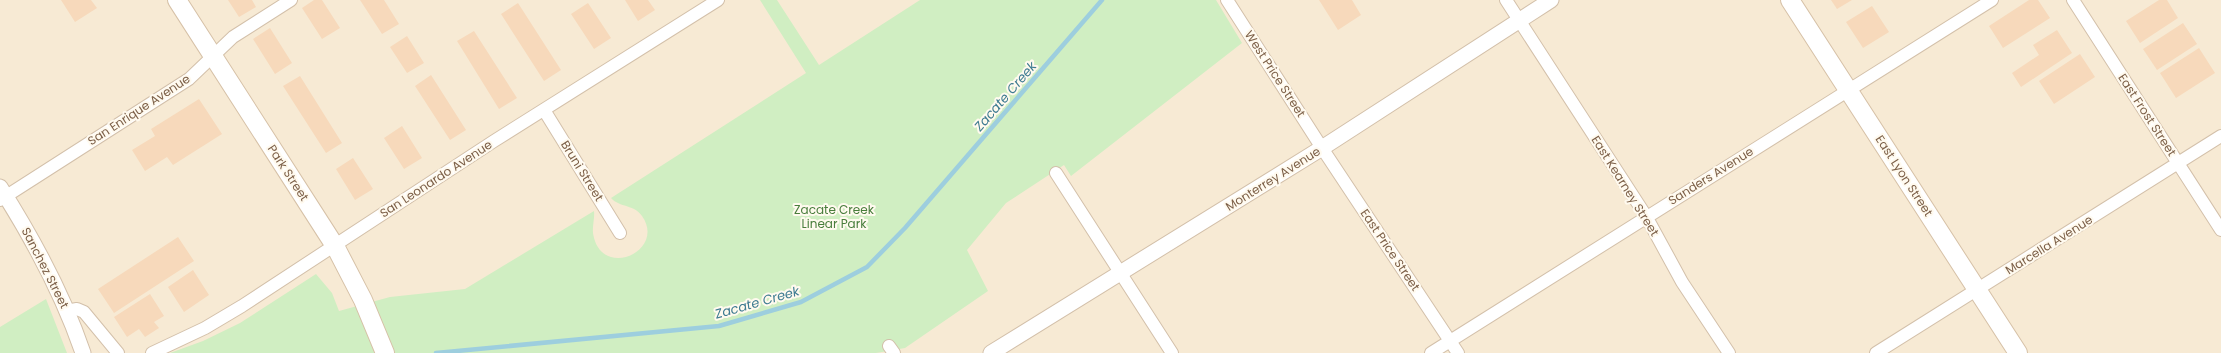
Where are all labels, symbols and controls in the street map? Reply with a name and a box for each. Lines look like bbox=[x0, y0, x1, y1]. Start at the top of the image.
street label: West Price Street bbox=[1241, 27, 1310, 120]
water label: Zacate Creek bbox=[969, 56, 1042, 136]
street label: San Enrique Avenue bbox=[84, 70, 193, 149]
street label: East Frost Street bbox=[2114, 70, 2180, 159]
street label: East Kearney Street bbox=[1588, 132, 1663, 239]
street label: East Lyon Street bbox=[1872, 132, 1937, 220]
street label: San Leonardo Avenue bbox=[376, 136, 495, 221]
street label: Bruni Street bbox=[557, 137, 608, 204]
street label: Park Street bbox=[264, 141, 313, 204]
street label: Monterrey Avenue bbox=[1222, 143, 1323, 215]
street label: Sanders Avenue bbox=[1665, 143, 1757, 209]
park label: Zacate Creek Linear Park bbox=[794, 201, 875, 232]
street label: East Price Street bbox=[1357, 205, 1424, 294]
street label: Marcella Avenue bbox=[2002, 211, 2096, 278]
street label: Sanchez Street bbox=[18, 224, 73, 311]
water label: Zacate Creek bbox=[712, 281, 803, 324]

